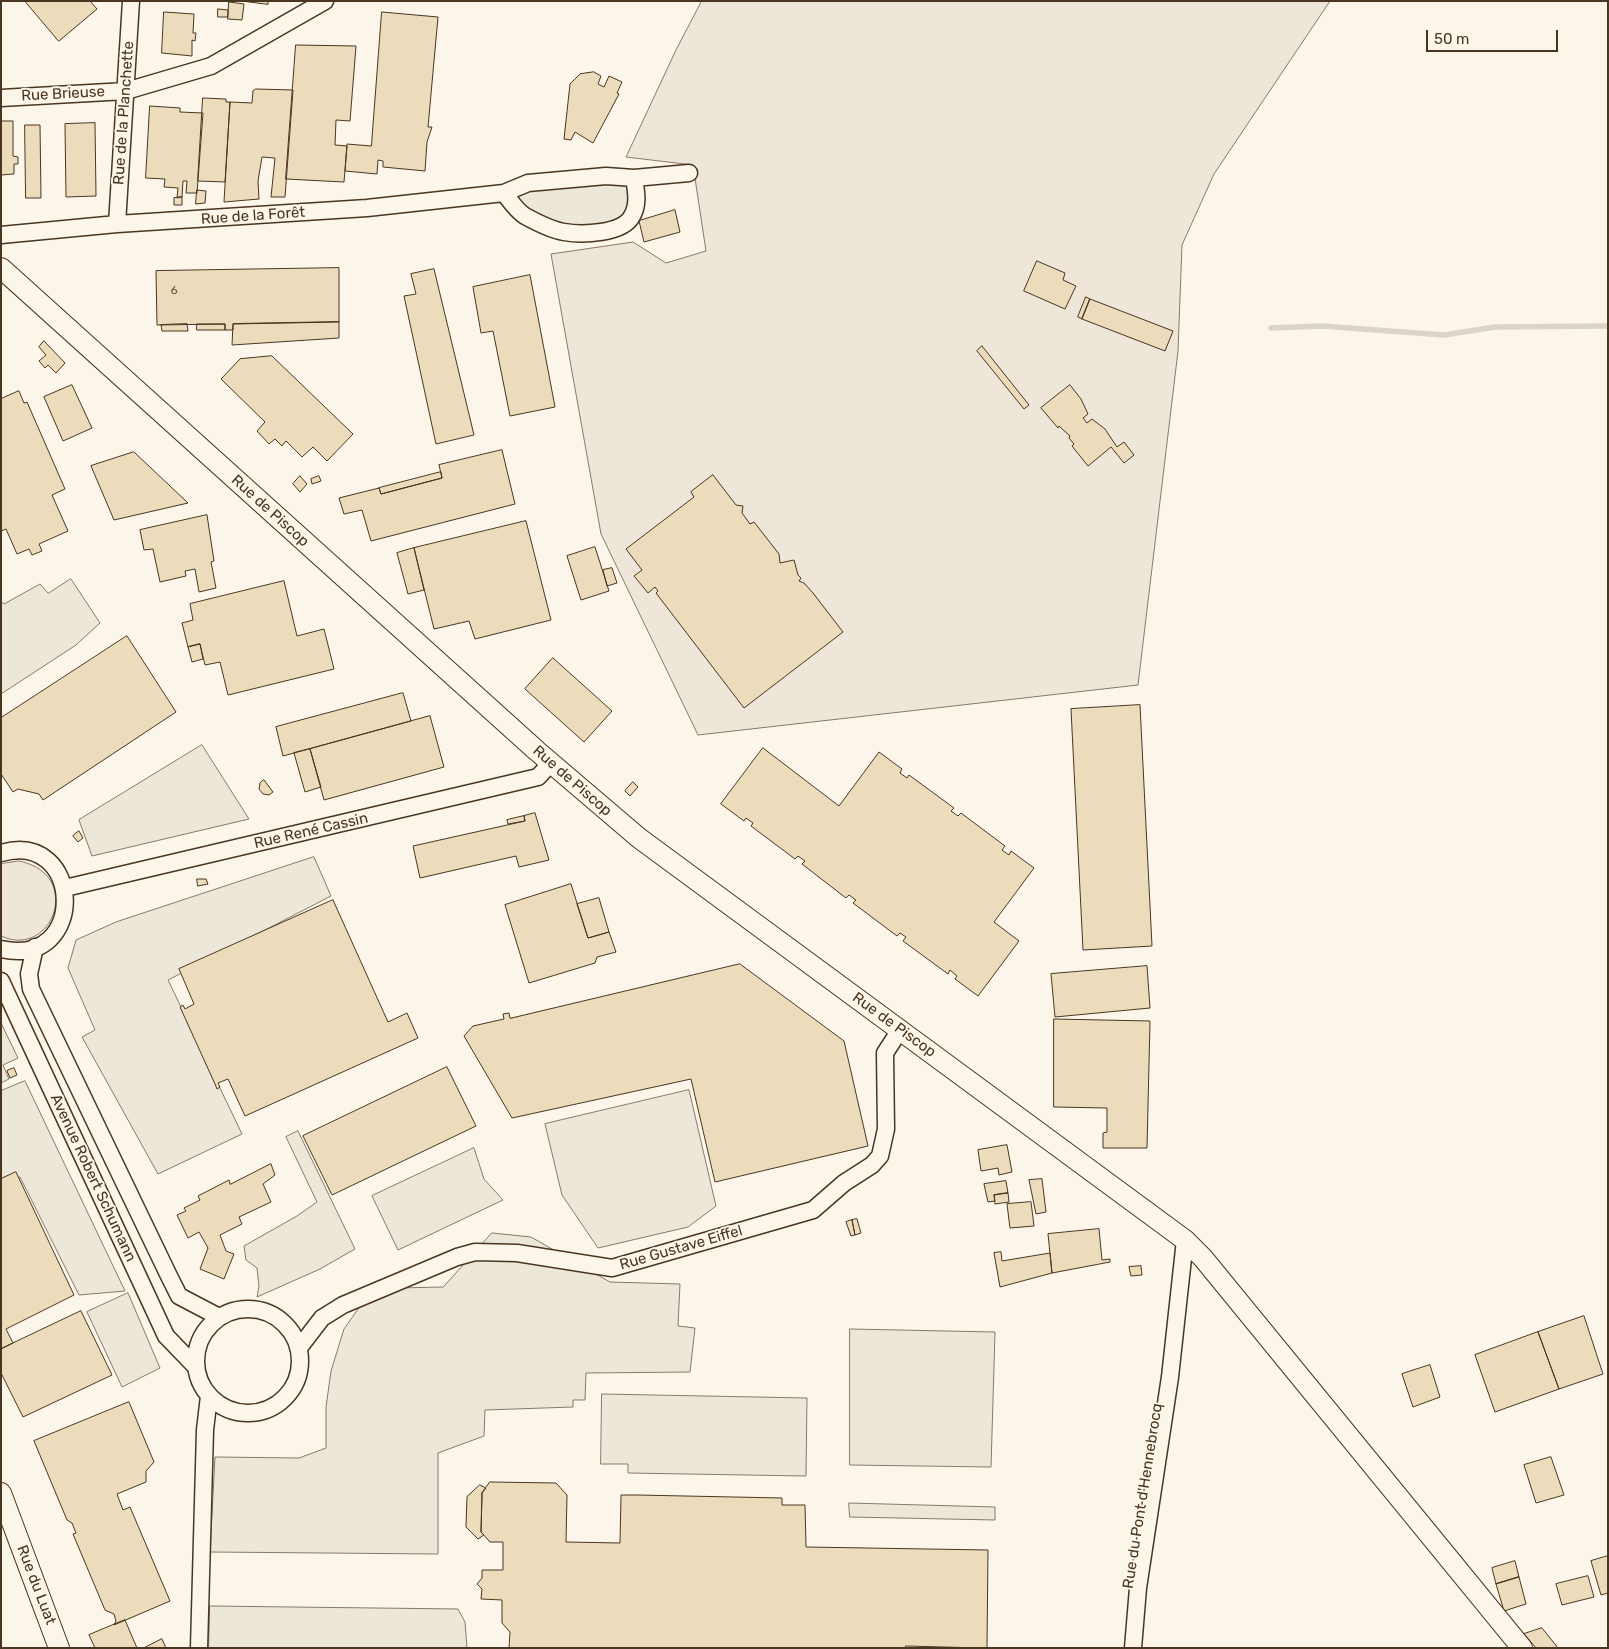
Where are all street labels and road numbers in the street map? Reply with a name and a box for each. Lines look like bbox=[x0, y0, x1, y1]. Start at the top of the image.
street label: Rue de la Planchette bbox=[110, 41, 138, 185]
street label: Rue Brieuse bbox=[21, 83, 105, 105]
street label: Rue de la Forêt bbox=[200, 203, 306, 229]
street label: Rue de Piscop bbox=[227, 471, 313, 551]
street label: Rue de Piscop bbox=[529, 742, 615, 820]
street label: Rue René Cassin bbox=[252, 809, 370, 853]
street label: Rue de Piscop bbox=[849, 989, 939, 1061]
street label: Avenue Robert Schumann bbox=[46, 1091, 140, 1265]
street label: Rue Gustave Eiffel bbox=[618, 1222, 744, 1274]
street label: Rue du Pont d'Hennebrocq bbox=[1119, 1402, 1167, 1590]
street label: Rue du Luat bbox=[13, 1543, 59, 1627]

